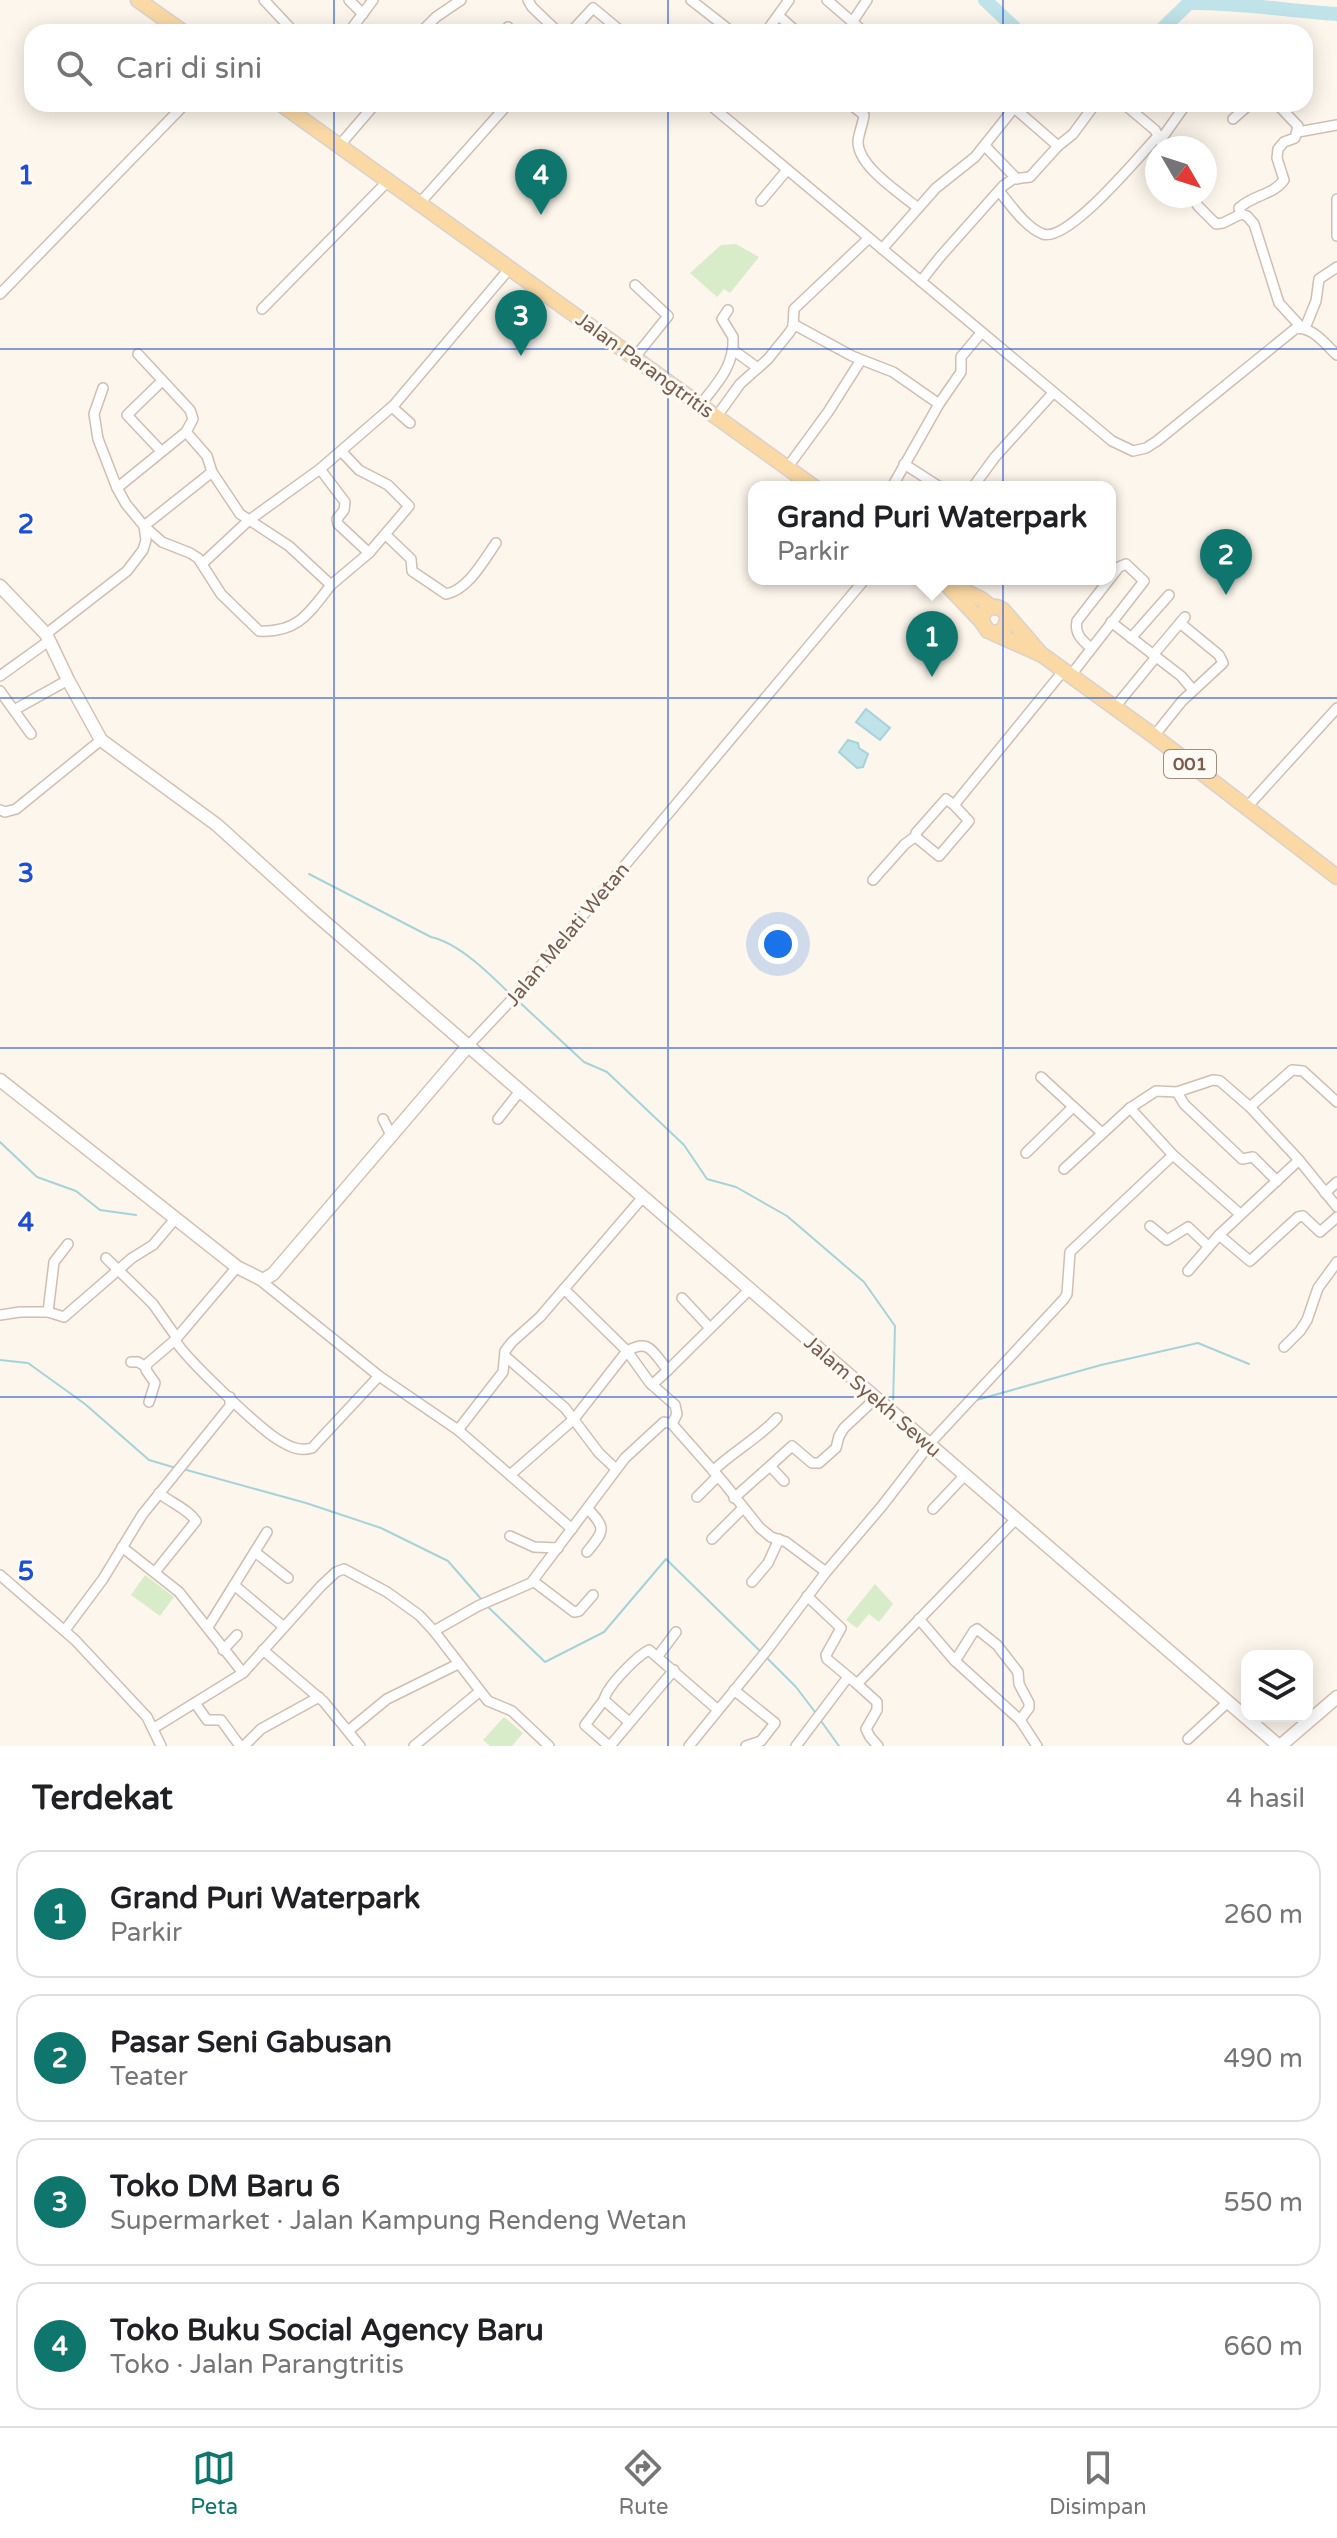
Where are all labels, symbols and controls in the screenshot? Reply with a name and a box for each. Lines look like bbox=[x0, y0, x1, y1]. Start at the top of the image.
search box bbox=[24, 24, 1313, 112]
icon: search bbox=[52, 46, 96, 90]
text: Cari di sini bbox=[116, 50, 262, 87]
north arrow bbox=[1145, 136, 1217, 208]
pin: 4 bbox=[515, 149, 567, 215]
text: 1 bbox=[18, 160, 34, 191]
pin: 3 bbox=[495, 290, 547, 356]
street label: Jalan Parangtritis bbox=[571, 308, 718, 424]
popup bbox=[748, 481, 1116, 585]
text: Grand Puri Waterpark bbox=[777, 499, 1087, 536]
text: 2 bbox=[18, 509, 34, 540]
pin: 2 bbox=[1200, 529, 1252, 595]
text: Parkir bbox=[777, 536, 849, 567]
pin: 1 bbox=[906, 611, 958, 677]
road number: 001 bbox=[1164, 750, 1216, 778]
text: 3 bbox=[18, 858, 34, 889]
street label: Jalan Melati Wetan bbox=[501, 858, 635, 1011]
your location bbox=[758, 924, 798, 964]
text: 4 bbox=[18, 1207, 34, 1238]
street label: Jalam Syekh Sewu bbox=[799, 1331, 946, 1463]
text: 5 bbox=[18, 1556, 34, 1587]
map controls bbox=[1241, 1650, 1313, 1722]
button: layers bbox=[1241, 1650, 1313, 1722]
text: Terdekat bbox=[32, 1778, 173, 1819]
text: 4 hasil bbox=[1226, 1783, 1305, 1814]
text: Grand Puri Waterpark bbox=[110, 1880, 420, 1917]
text: 1 bbox=[52, 1899, 68, 1930]
text: 260 m bbox=[1223, 1899, 1303, 1930]
text: Parkir bbox=[110, 1917, 182, 1948]
text: Pasar Seni Gabusan bbox=[110, 2024, 392, 2061]
text: 2 bbox=[52, 2043, 68, 2074]
text: 490 m bbox=[1223, 2043, 1303, 2074]
text: Teater bbox=[110, 2061, 188, 2092]
text: Toko DM Baru 6 bbox=[110, 2168, 340, 2205]
text: 3 bbox=[52, 2187, 68, 2218]
text: 550 m bbox=[1223, 2187, 1303, 2218]
text: Supermarket · Jalan Kampung Rendeng Wetan bbox=[110, 2205, 687, 2236]
text: Toko Buku Social Agency Baru bbox=[110, 2312, 544, 2349]
text: 4 bbox=[52, 2331, 68, 2362]
text: 660 m bbox=[1223, 2331, 1303, 2362]
text: Toko · Jalan Parangtritis bbox=[110, 2349, 404, 2380]
tab: Peta bbox=[190, 2446, 238, 2520]
tab: Rute bbox=[619, 2446, 668, 2520]
tab: Disimpan bbox=[1049, 2446, 1147, 2520]

